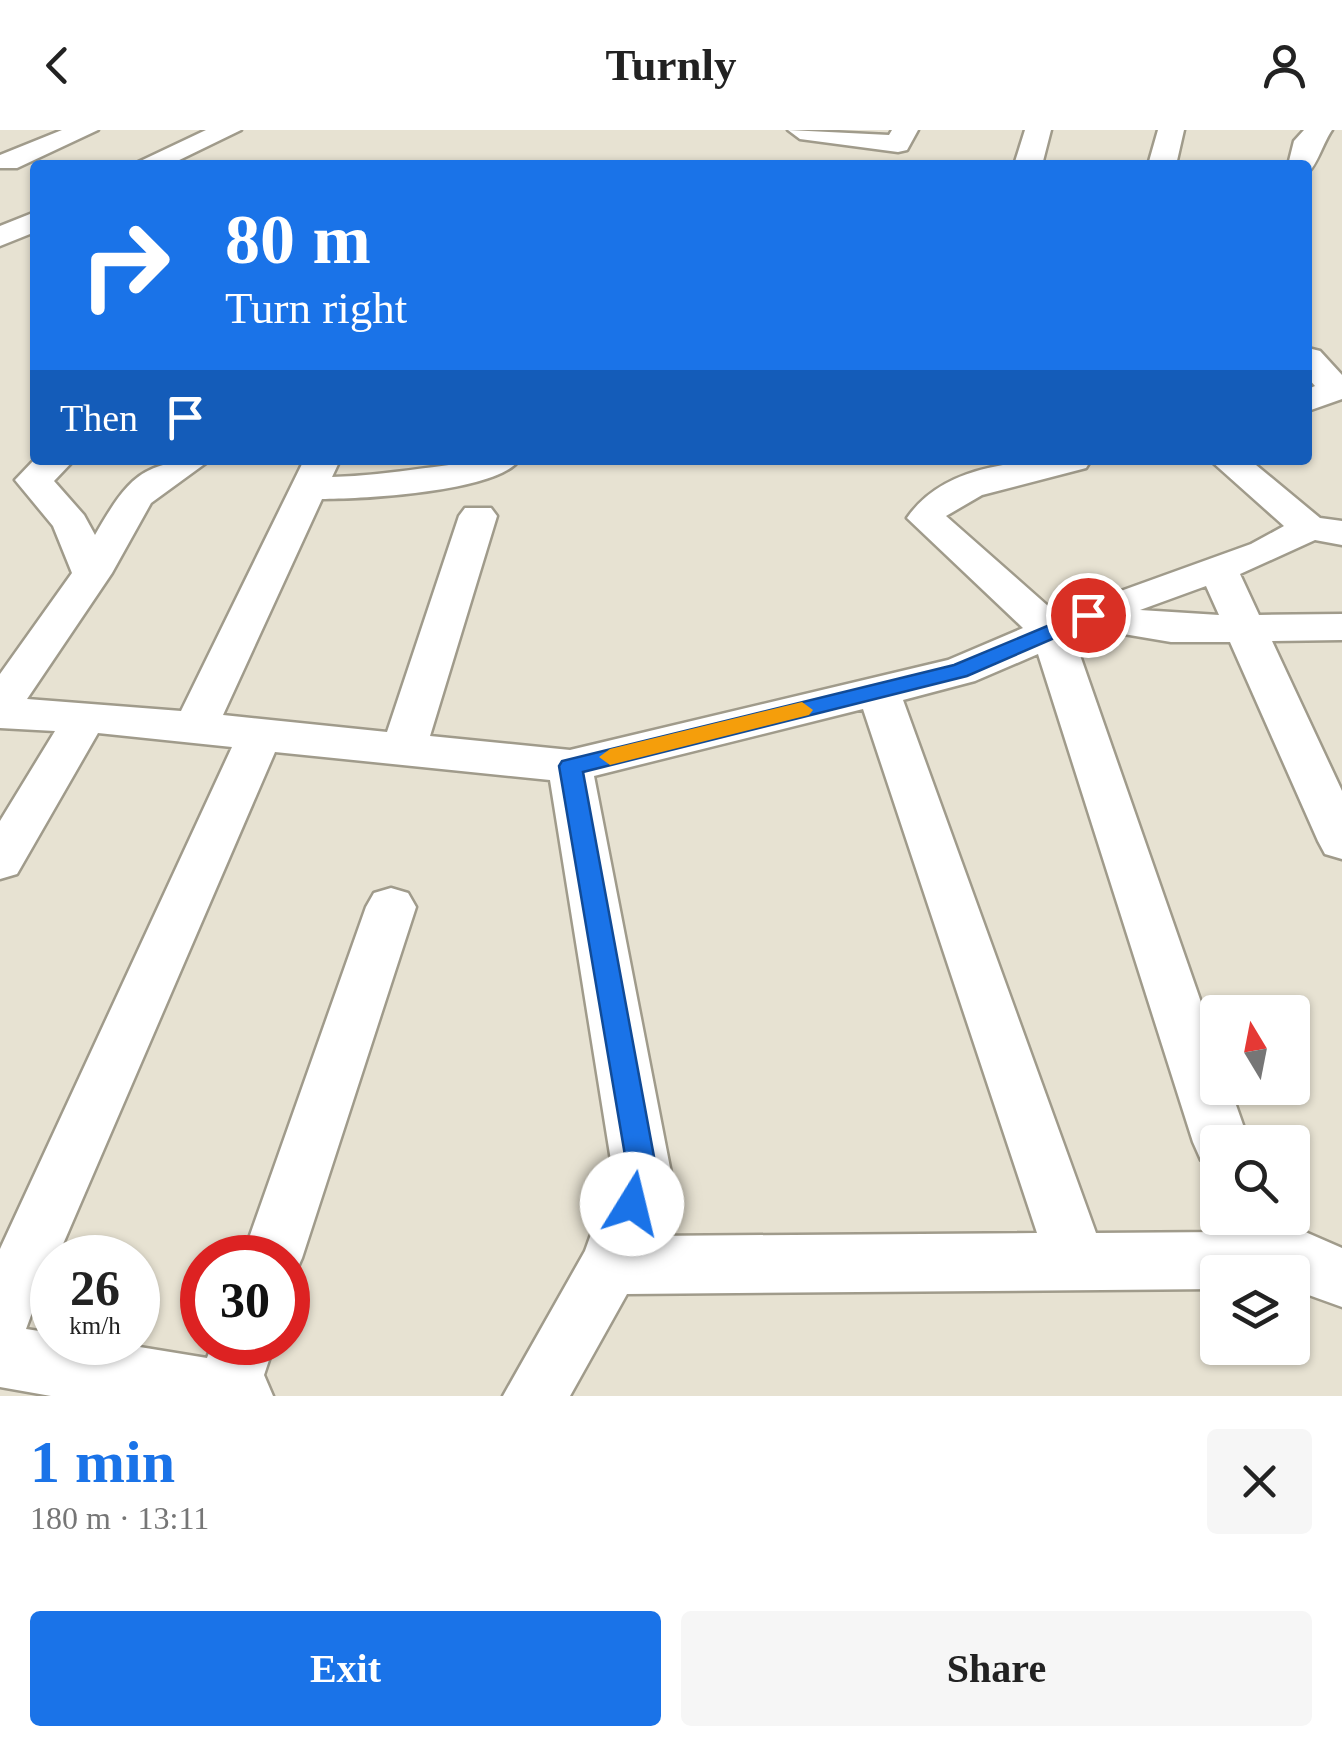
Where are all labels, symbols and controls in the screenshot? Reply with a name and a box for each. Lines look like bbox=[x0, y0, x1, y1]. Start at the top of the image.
icon: back bbox=[30, 38, 85, 93]
icon: person bbox=[1257, 38, 1312, 93]
text: Turnly bbox=[606, 40, 736, 90]
icon: right bbox=[60, 200, 190, 330]
text: 80 m bbox=[225, 201, 371, 278]
text: Turn right bbox=[225, 283, 407, 333]
icon: arrive bbox=[158, 390, 213, 445]
text: Then bbox=[60, 397, 138, 439]
pin bbox=[1046, 573, 1131, 658]
icon: arrive bbox=[1061, 588, 1116, 643]
north arrow bbox=[1200, 995, 1310, 1105]
map controls bbox=[1200, 995, 1310, 1365]
button: search bbox=[1200, 1125, 1310, 1235]
position arrow bbox=[580, 1152, 684, 1256]
speed limit sign: 30 bbox=[180, 1235, 310, 1365]
button: layers bbox=[1200, 1255, 1310, 1365]
text: 26 bbox=[70, 1260, 120, 1316]
text: km/h bbox=[69, 1312, 121, 1339]
text: 1 min bbox=[30, 1429, 175, 1495]
button: close bbox=[1207, 1429, 1312, 1534]
text: 180 m · 13:11 bbox=[30, 1500, 209, 1536]
button: Exit bbox=[30, 1611, 661, 1726]
button: Share bbox=[681, 1611, 1312, 1726]

